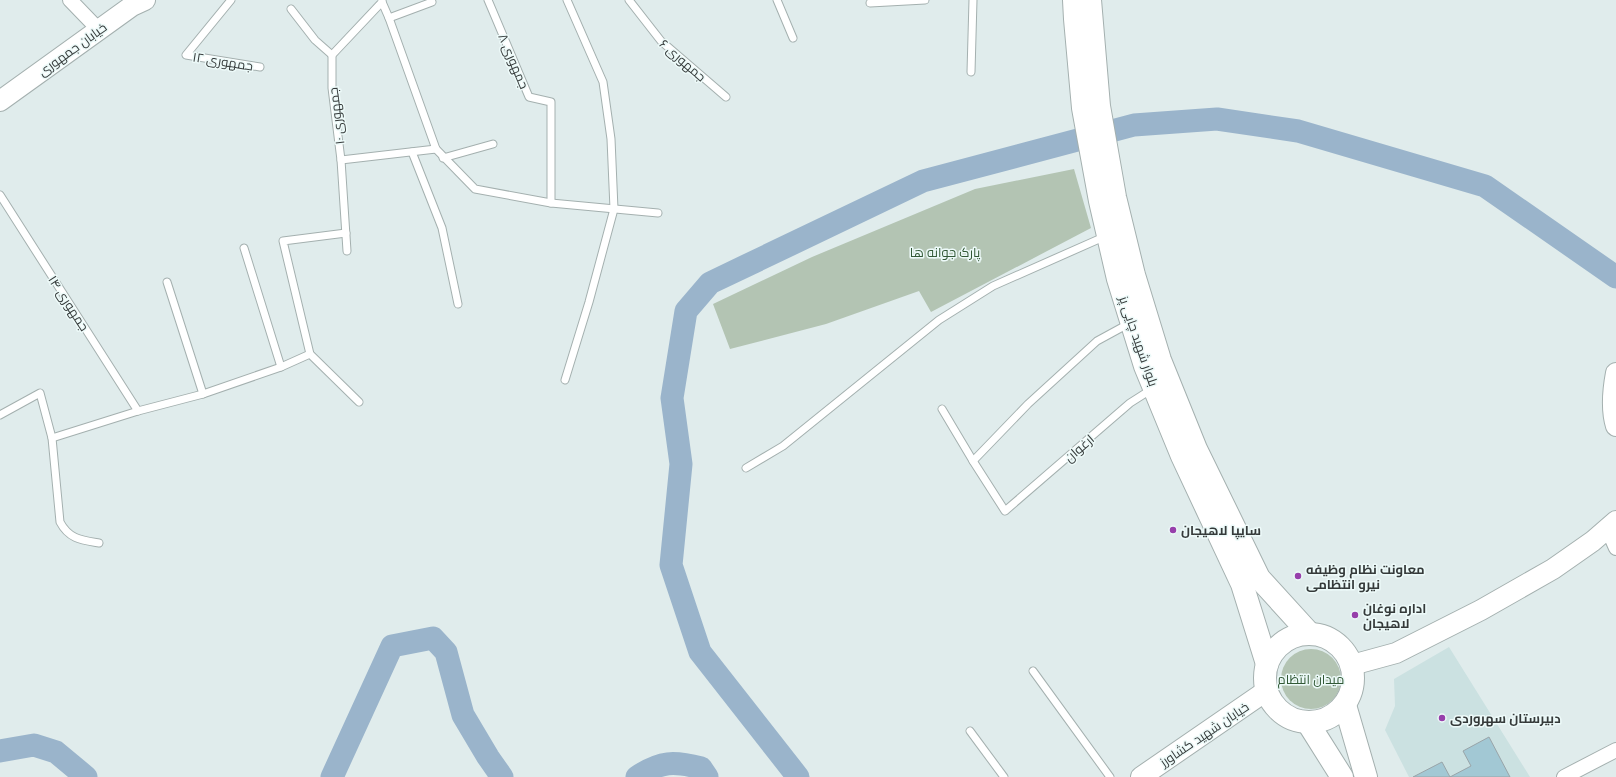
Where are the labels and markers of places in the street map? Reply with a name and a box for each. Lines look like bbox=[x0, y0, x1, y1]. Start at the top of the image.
place label: سایپا لاهیجان bbox=[1181, 524, 1261, 540]
marker: سایپا لاهیجان bbox=[1168, 525, 1178, 535]
place label: معاونت نظام وظیفه نیرو انتظامی bbox=[1306, 563, 1425, 594]
marker: معاونت نظام وظیفه نیرو انتظامی bbox=[1293, 571, 1303, 581]
place label: اداره نوغان لاهیجان bbox=[1363, 602, 1426, 633]
marker: اداره نوغان لاهیجان bbox=[1350, 610, 1360, 620]
place label: دبیرستان سهروردی bbox=[1450, 712, 1561, 728]
marker: دبیرستان سهروردی bbox=[1437, 713, 1447, 723]

